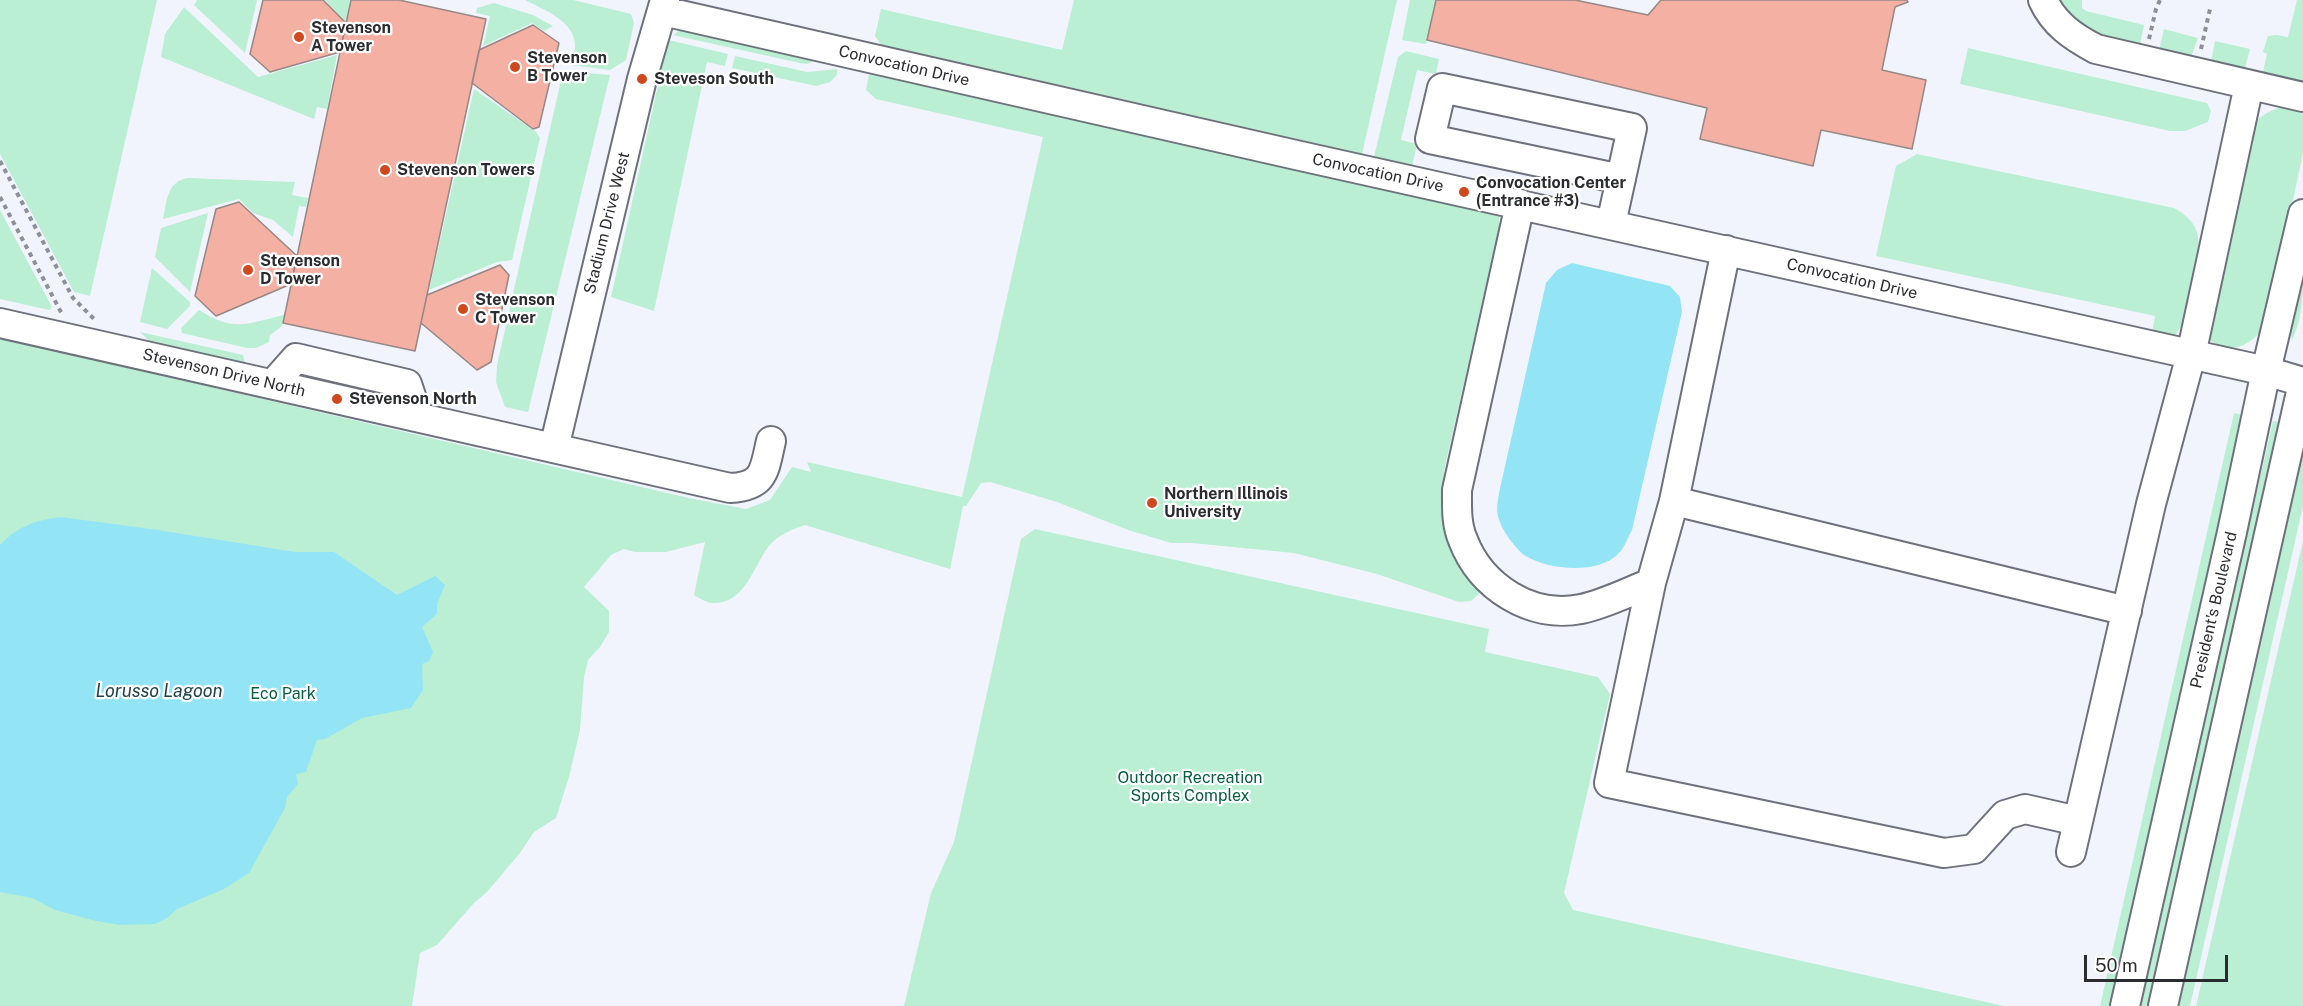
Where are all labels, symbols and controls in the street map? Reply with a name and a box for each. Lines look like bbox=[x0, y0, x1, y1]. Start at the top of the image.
place label: Stevenson A Tower bbox=[311, 18, 391, 56]
marker: Stevenson A Tower bbox=[292, 30, 306, 44]
street label: Convocation Drive bbox=[837, 42, 971, 90]
place label: Stevenson B Tower bbox=[527, 48, 607, 86]
marker: Stevenson B Tower bbox=[508, 60, 522, 74]
place label: Steveson South bbox=[654, 69, 774, 89]
marker: Steveson South bbox=[635, 72, 649, 86]
street label: Stadium Drive West bbox=[580, 150, 634, 296]
street label: Convocation Drive bbox=[1311, 150, 1445, 196]
place label: Stevenson Towers bbox=[397, 160, 535, 180]
marker: Stevenson Towers bbox=[378, 163, 392, 177]
place label: Convocation Center (Entrance #3) bbox=[1476, 173, 1626, 211]
marker: Convocation Center (Entrance #3) bbox=[1457, 185, 1471, 199]
place label: Stevenson D Tower bbox=[260, 251, 340, 289]
street label: Convocation Drive bbox=[1785, 255, 1919, 303]
marker: Stevenson D Tower bbox=[241, 263, 255, 277]
place label: Stevenson C Tower bbox=[475, 290, 555, 328]
marker: Stevenson C Tower bbox=[456, 302, 470, 316]
street label: Stevenson Drive North bbox=[141, 345, 307, 401]
place label: Stevenson North bbox=[349, 389, 477, 409]
marker: Stevenson North bbox=[330, 392, 344, 406]
place label: Northern Illinois University bbox=[1164, 484, 1288, 522]
marker: Northern Illinois University bbox=[1145, 496, 1159, 510]
street label: President's Boulevard bbox=[2187, 530, 2241, 690]
water label: Lorusso Lagoon bbox=[95, 680, 223, 702]
park label: Eco Park bbox=[250, 684, 316, 704]
park label: Outdoor Recreation Sports Complex bbox=[1117, 768, 1263, 806]
scale bar bbox=[2087, 943, 2231, 981]
text: 50 m bbox=[2095, 955, 2138, 976]

